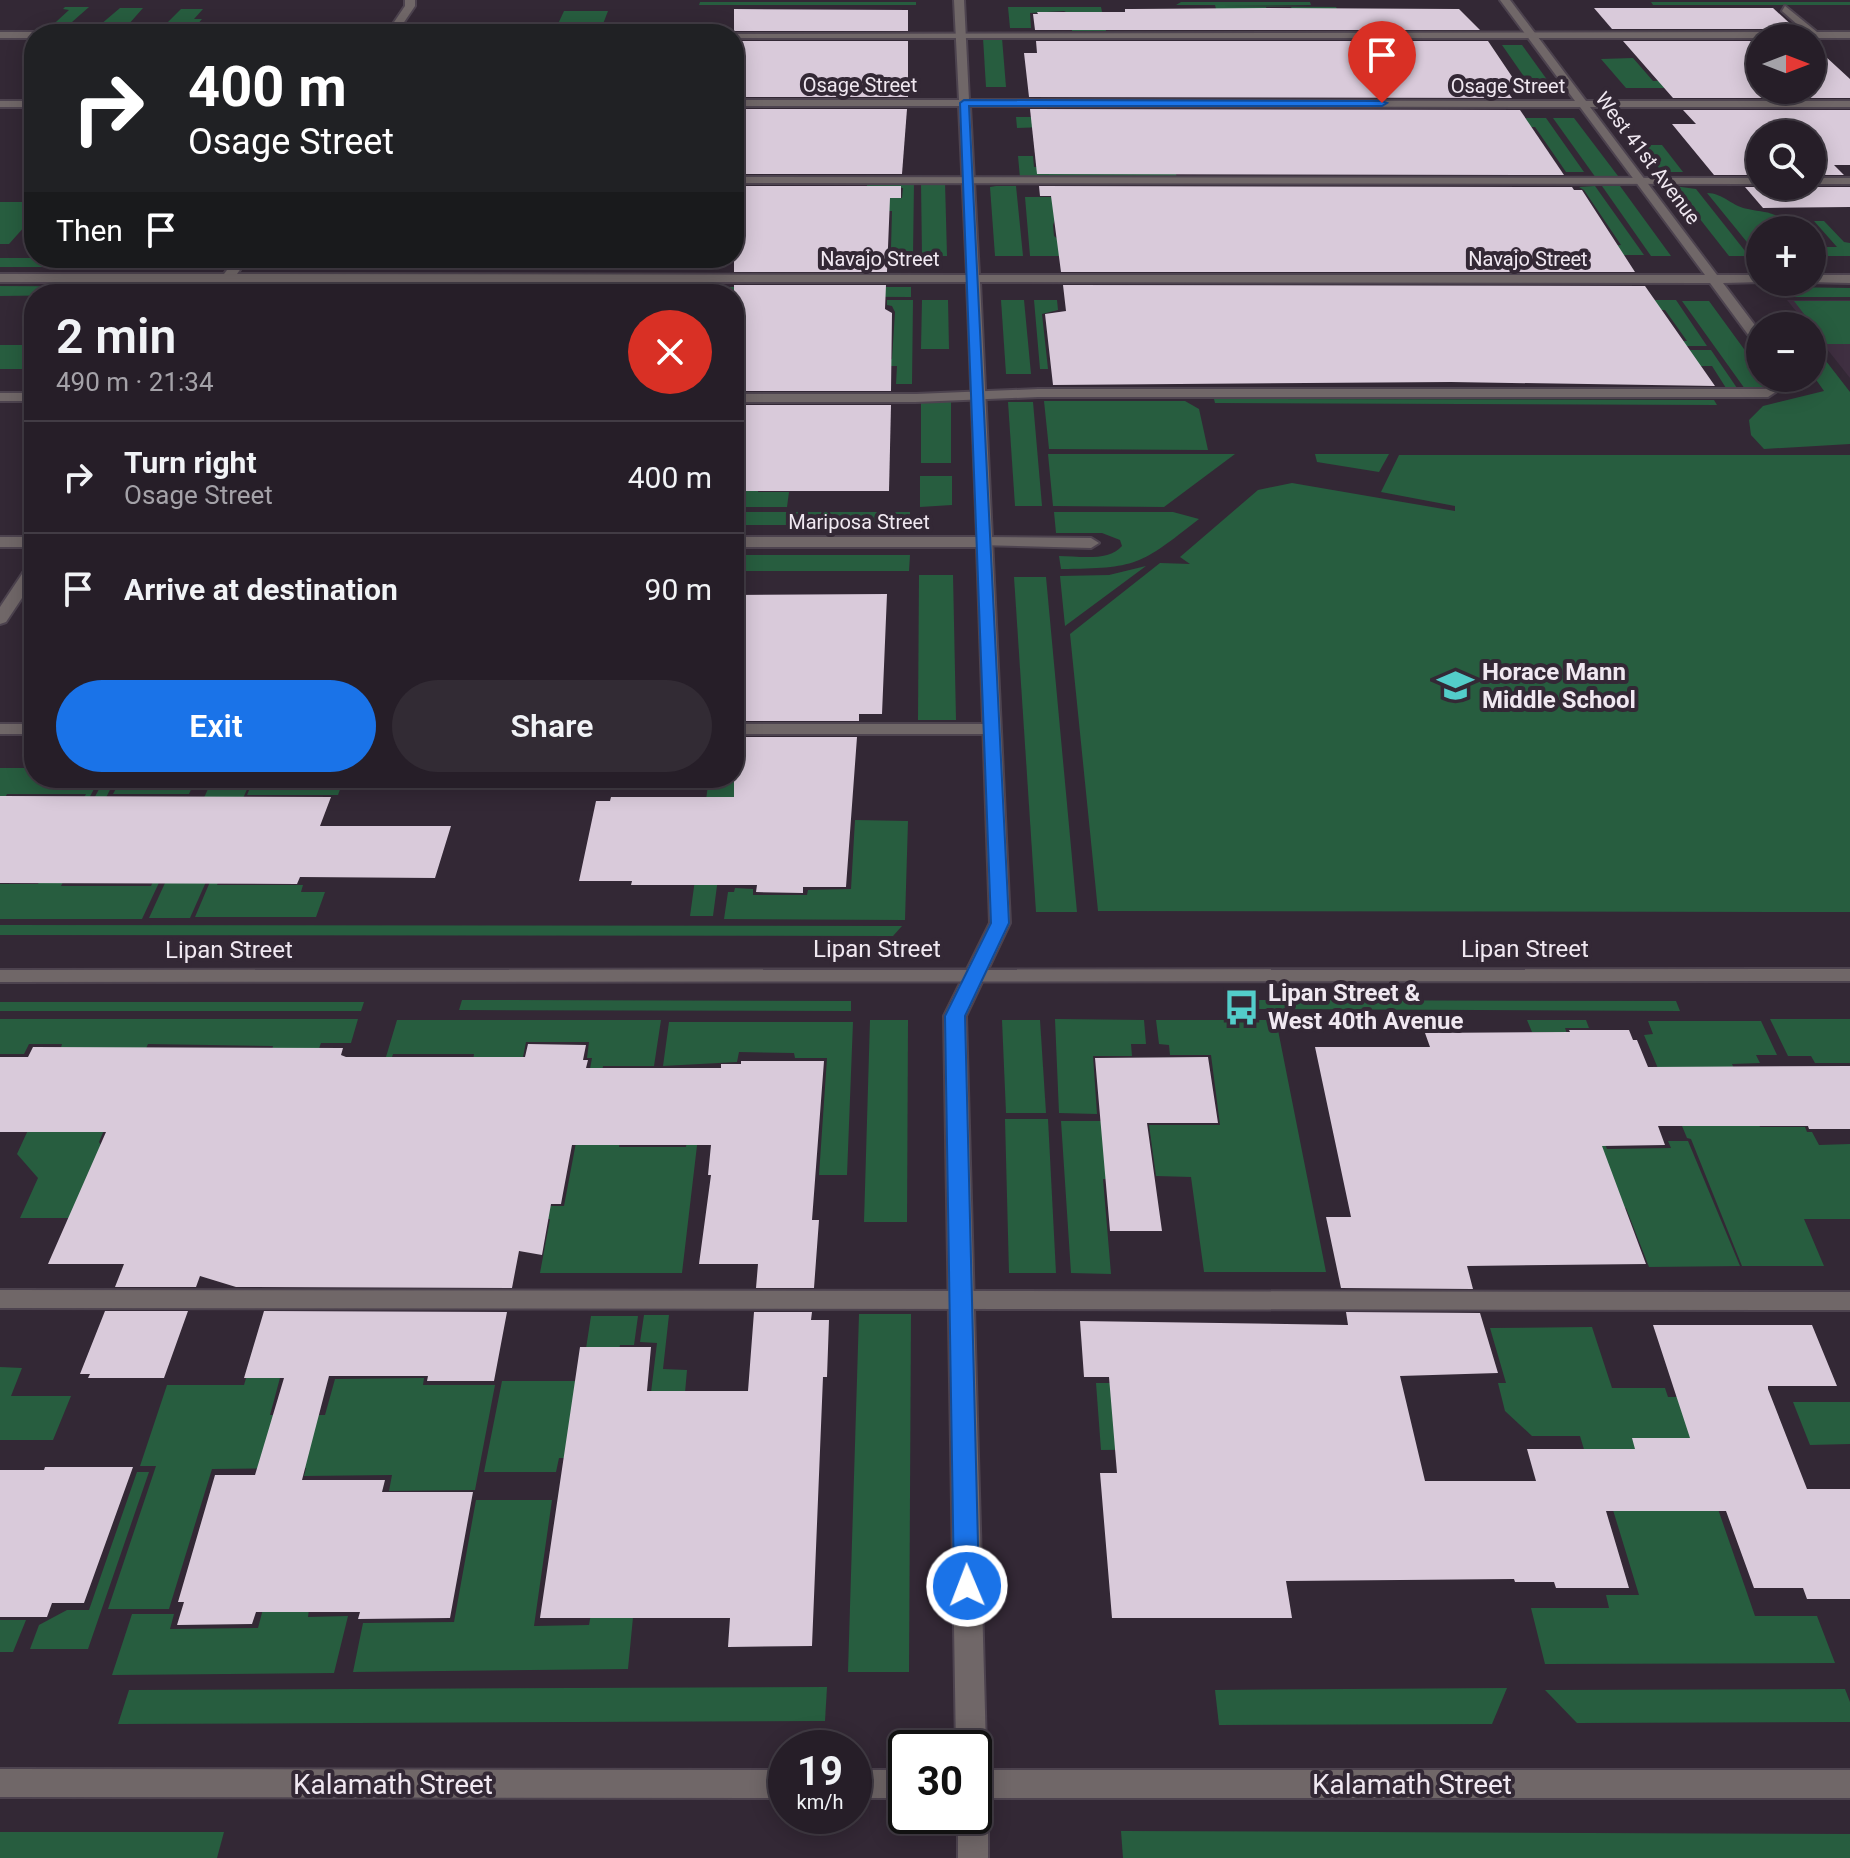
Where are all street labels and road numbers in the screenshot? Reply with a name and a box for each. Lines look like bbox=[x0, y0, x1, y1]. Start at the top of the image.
street label: Osage Street bbox=[803, 73, 917, 97]
street label: Osage Street bbox=[1451, 74, 1565, 98]
street label: West 41st Avenue bbox=[1590, 87, 1706, 229]
street label: Navajo Street bbox=[820, 247, 940, 271]
street label: Navajo Street bbox=[1468, 247, 1588, 271]
street label: Mariposa Street bbox=[788, 510, 930, 534]
street label: Lipan Street bbox=[813, 935, 941, 963]
street label: Lipan Street bbox=[1461, 935, 1589, 963]
street label: Lipan Street bbox=[165, 936, 293, 964]
street label: Kalamath Street bbox=[293, 1768, 493, 1801]
street label: Kalamath Street bbox=[1312, 1768, 1512, 1801]

